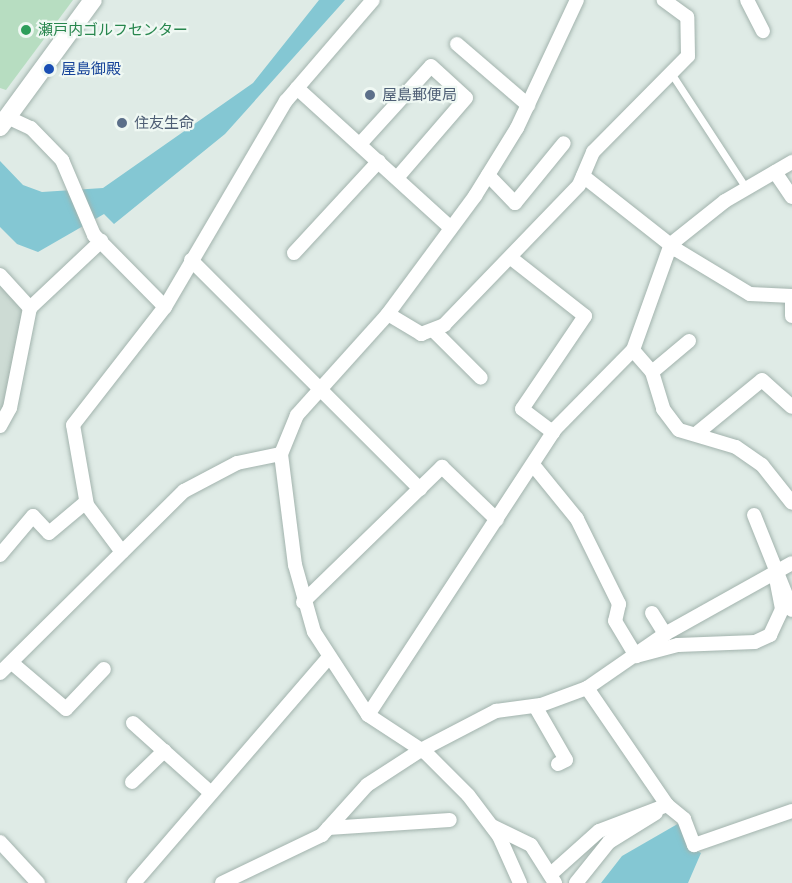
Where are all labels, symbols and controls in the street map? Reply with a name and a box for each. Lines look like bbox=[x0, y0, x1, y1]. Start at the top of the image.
place label: 瀬戸内ゴルフセンター bbox=[38, 21, 188, 39]
marker: 瀬戸内ゴルフセンター bbox=[19, 23, 33, 37]
place label: 屋島御殿 bbox=[61, 60, 121, 78]
marker: 屋島御殿 bbox=[42, 62, 56, 76]
place label: 屋島郵便局 bbox=[382, 86, 457, 104]
marker: 屋島郵便局 bbox=[363, 88, 377, 102]
place label: 住友生命 bbox=[134, 114, 194, 132]
marker: 住友生命 bbox=[115, 116, 129, 130]

